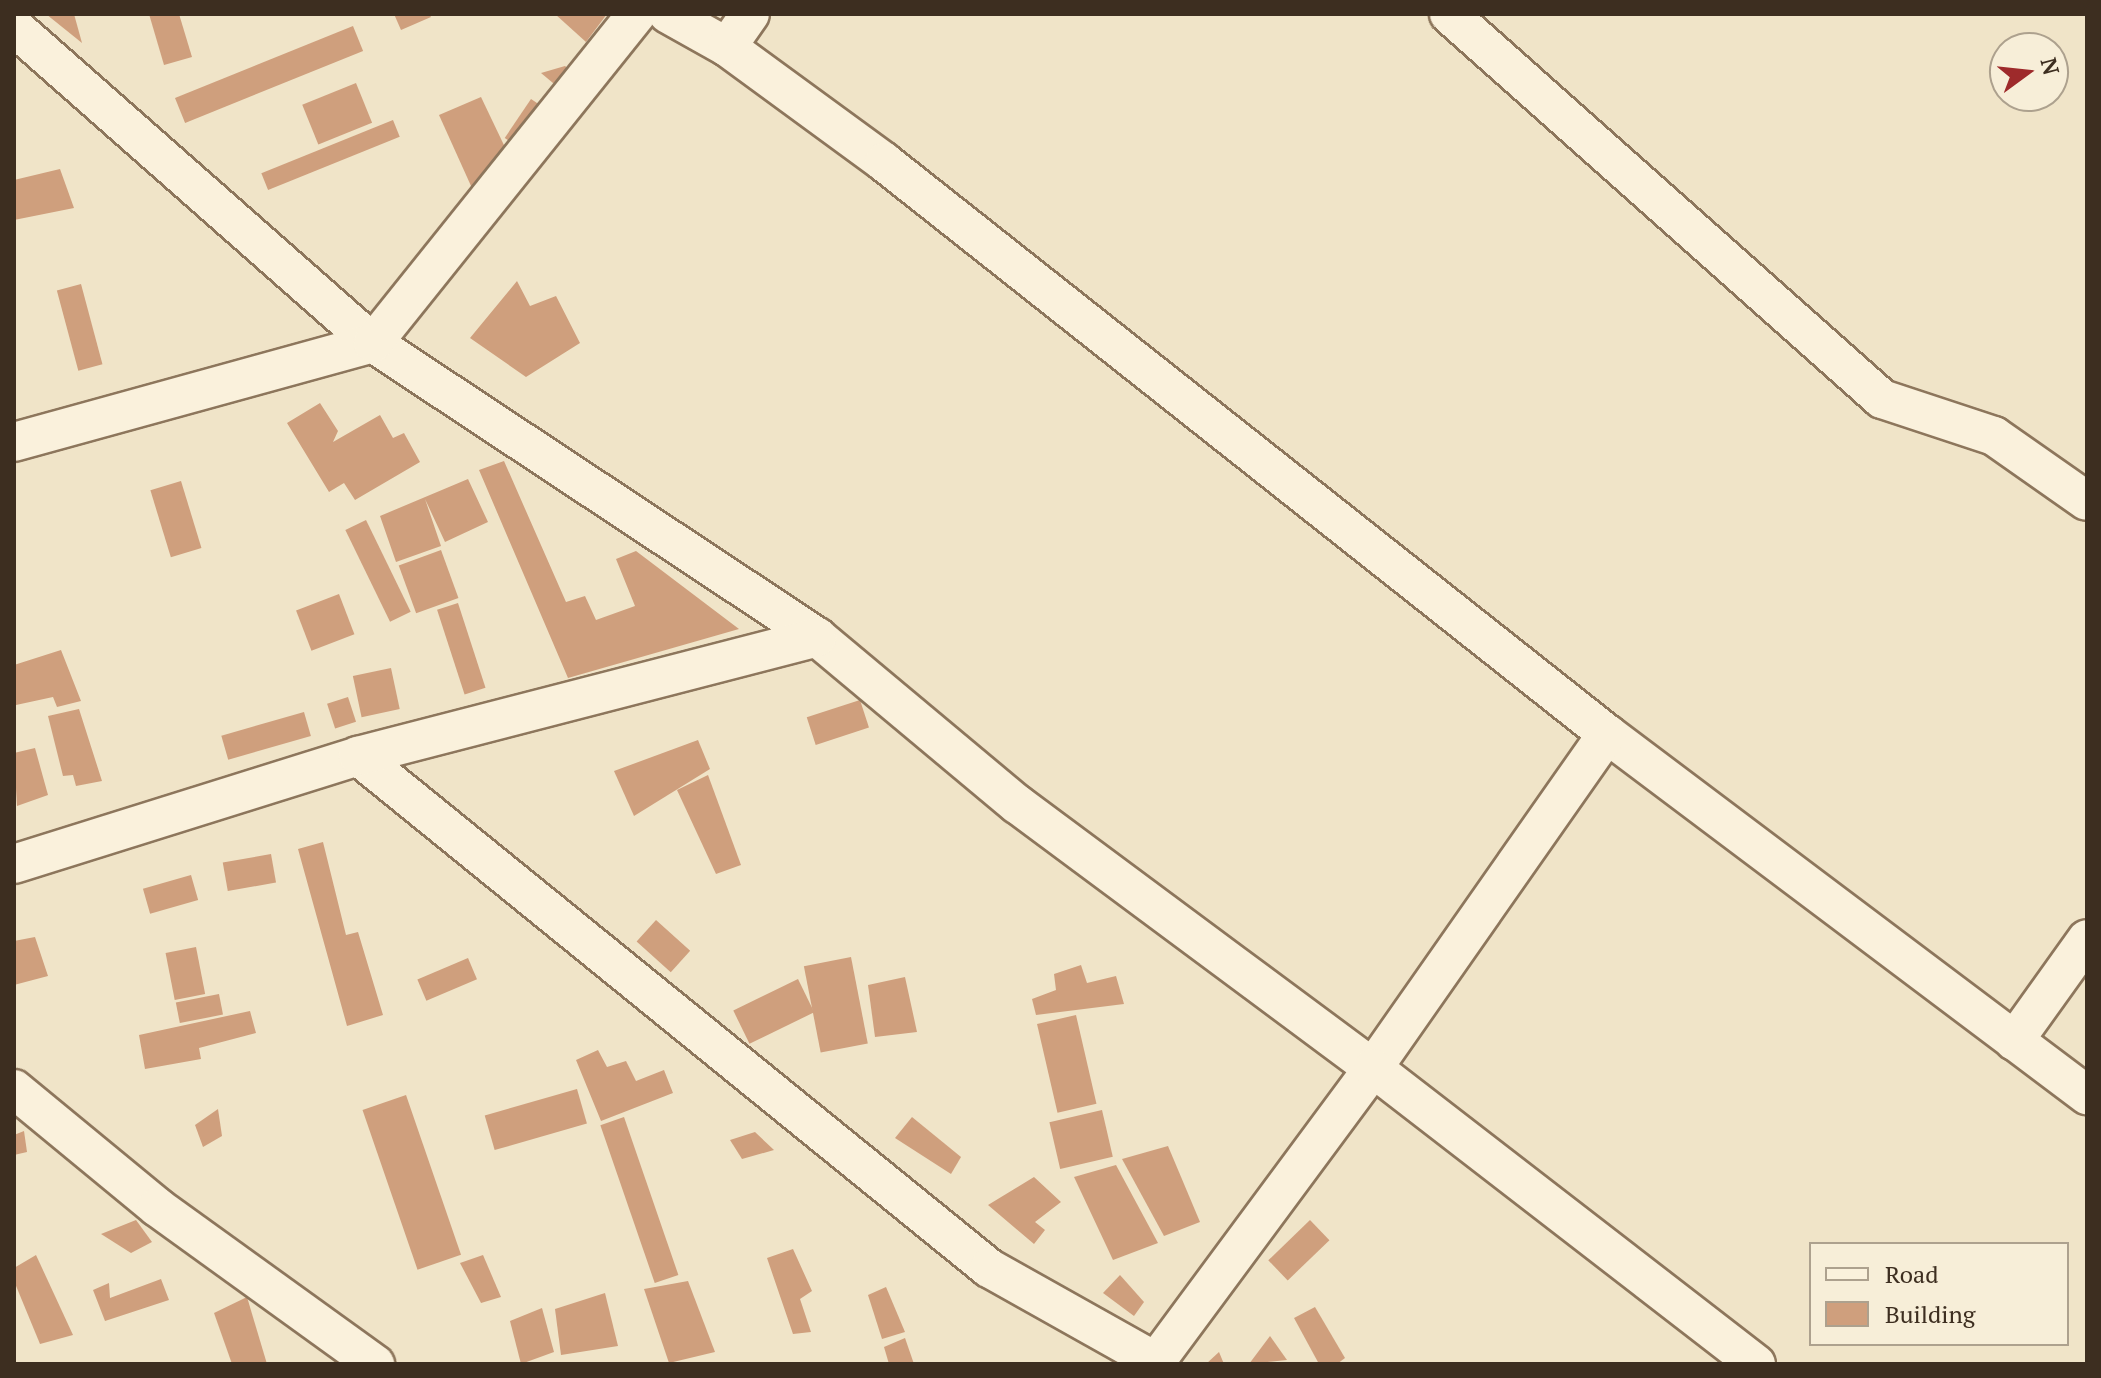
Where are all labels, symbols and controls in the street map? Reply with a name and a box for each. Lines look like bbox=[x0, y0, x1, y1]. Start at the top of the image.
north arrow bbox=[1989, 32, 2069, 112]
text: N bbox=[2035, 54, 2067, 78]
legend bbox=[1809, 1242, 2069, 1346]
text: Road bbox=[1885, 1258, 1939, 1290]
text: Building bbox=[1885, 1298, 1975, 1330]

